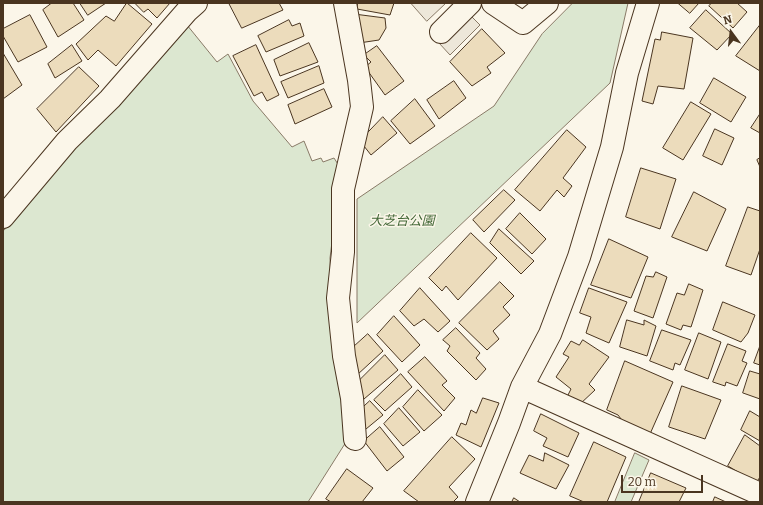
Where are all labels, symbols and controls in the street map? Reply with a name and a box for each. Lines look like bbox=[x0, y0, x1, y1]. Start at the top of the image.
north arrow bbox=[711, 12, 751, 52]
text: N bbox=[722, 13, 734, 27]
park label: 大芝台公園 bbox=[370, 213, 434, 229]
scale bar bbox=[623, 467, 705, 493]
text: 20 m bbox=[628, 475, 656, 489]

